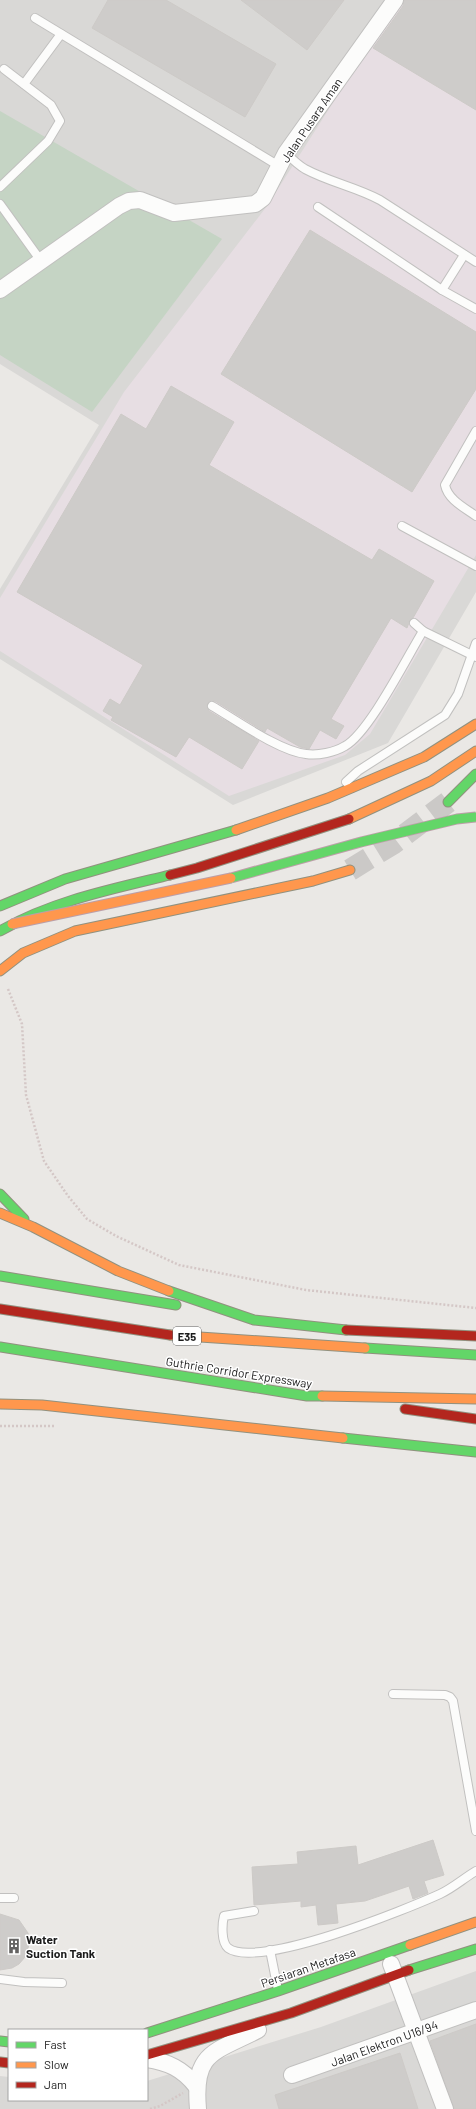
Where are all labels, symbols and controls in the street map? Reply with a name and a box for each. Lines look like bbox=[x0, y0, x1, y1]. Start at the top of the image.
street label: Jalan Pusara Aman bbox=[278, 75, 344, 165]
road number: E35 bbox=[173, 1327, 201, 1345]
street label: Guthrie Corridor Expressway bbox=[165, 1354, 313, 1391]
place label: Water Suction Tank bbox=[26, 1932, 96, 1960]
building icon: Water Suction Tank bbox=[5, 1937, 23, 1955]
street label: Persiaran Metafasa bbox=[259, 1944, 357, 1990]
street label: Jalan Elektron U16/94 bbox=[328, 2017, 440, 2069]
legend bbox=[8, 2029, 148, 2101]
text: Fast bbox=[44, 2037, 67, 2051]
text: Slow bbox=[44, 2057, 69, 2071]
text: Jam bbox=[44, 2077, 67, 2091]

